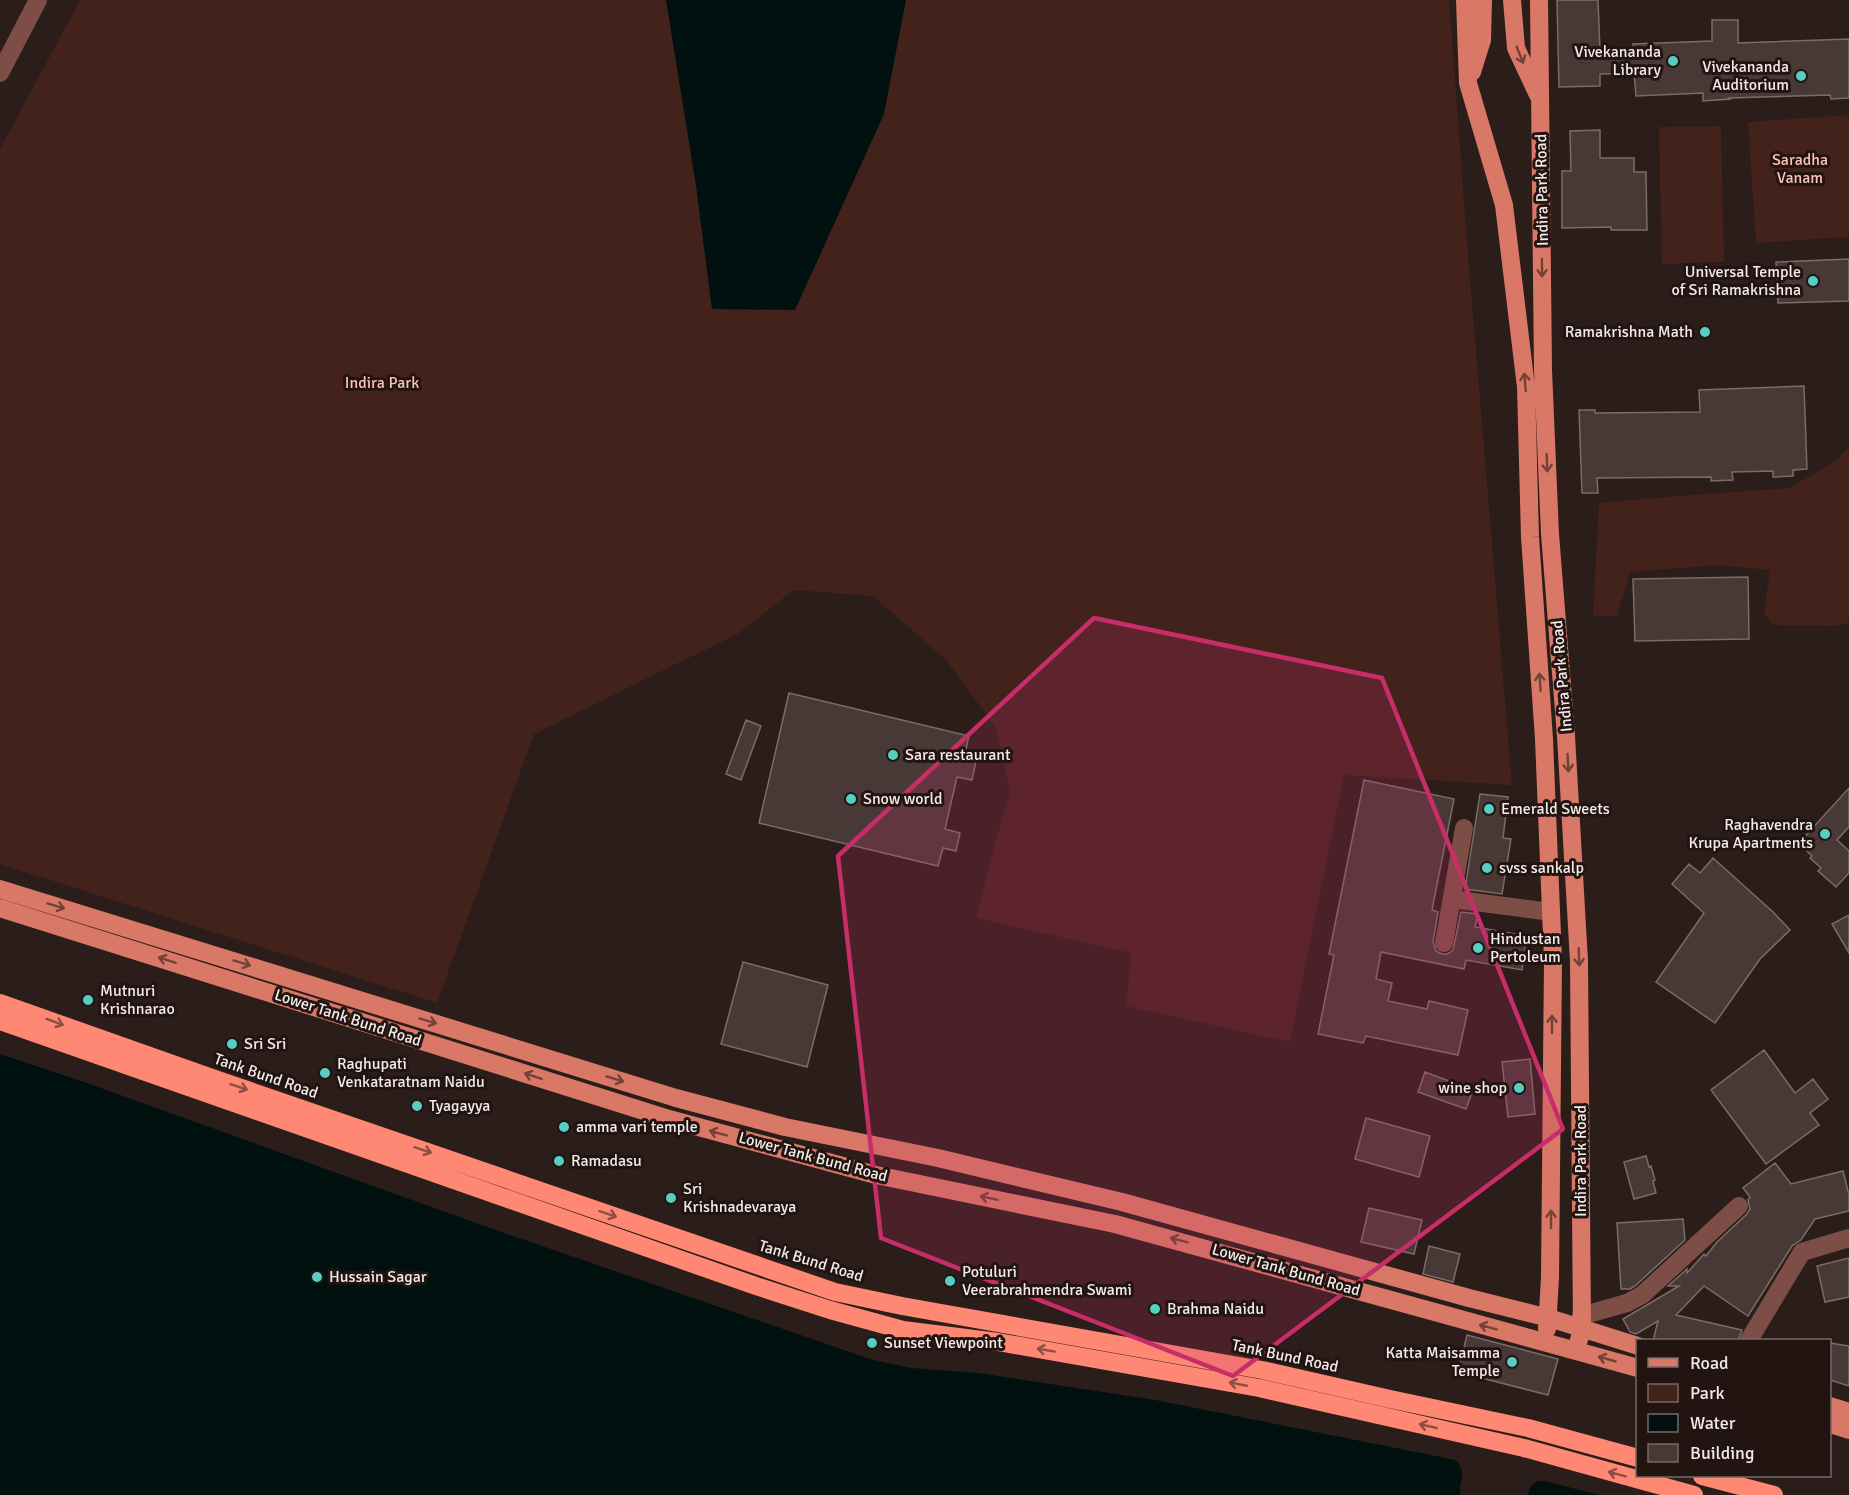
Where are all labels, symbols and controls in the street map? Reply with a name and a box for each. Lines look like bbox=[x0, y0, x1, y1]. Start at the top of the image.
place label: Vivekananda Library bbox=[1574, 42, 1662, 80]
one-way arrow bbox=[1515, 45, 1526, 64]
marker: Vivekananda Library bbox=[1666, 54, 1680, 68]
place label: Vivekananda Auditorium bbox=[1702, 57, 1789, 95]
marker: Vivekananda Auditorium bbox=[1794, 69, 1808, 83]
street label: Indira Park Road bbox=[1531, 134, 1553, 246]
park label: Saradha Vanam bbox=[1772, 150, 1828, 188]
one-way arrow bbox=[1537, 258, 1548, 278]
place label: Universal Temple of Sri Ramakrishna bbox=[1671, 262, 1801, 300]
marker: Universal Temple of Sri Ramakrishna bbox=[1806, 274, 1820, 288]
place label: Ramakrishna Math bbox=[1565, 322, 1693, 342]
marker: Ramakrishna Math bbox=[1698, 325, 1712, 339]
park label: Indira Park bbox=[345, 373, 419, 393]
one-way arrow bbox=[1519, 373, 1530, 393]
one-way arrow bbox=[1542, 453, 1553, 473]
street label: Indira Park Road bbox=[1547, 619, 1577, 733]
one-way arrow bbox=[1535, 673, 1546, 692]
place label: Sara restaurant bbox=[905, 745, 1011, 765]
marker: Sara restaurant bbox=[886, 748, 900, 762]
one-way arrow bbox=[1563, 752, 1574, 772]
place label: Snow world bbox=[863, 789, 943, 809]
marker: Snow world bbox=[844, 792, 858, 806]
place label: Emerald Sweets bbox=[1501, 799, 1610, 819]
marker: Emerald Sweets bbox=[1482, 802, 1496, 816]
place label: Raghavendra Krupa Apartments bbox=[1688, 815, 1813, 853]
marker: Raghavendra Krupa Apartments bbox=[1818, 827, 1832, 841]
place label: svss sankalp bbox=[1499, 858, 1584, 878]
marker: svss sankalp bbox=[1480, 861, 1494, 875]
one-way arrow bbox=[46, 901, 65, 912]
place label: Hindustan Pertoleum bbox=[1490, 929, 1561, 967]
marker: Hindustan Pertoleum bbox=[1471, 941, 1485, 955]
one-way arrow bbox=[1573, 947, 1585, 967]
one-way arrow bbox=[158, 954, 177, 965]
one-way arrow bbox=[232, 959, 251, 970]
place label: Mutnuri Krishnarao bbox=[100, 981, 175, 1019]
street label: Lower Tank Bund Road bbox=[272, 985, 424, 1051]
marker: Mutnuri Krishnarao bbox=[81, 993, 95, 1007]
one-way arrow bbox=[1546, 1014, 1557, 1034]
one-way arrow bbox=[419, 1016, 438, 1027]
one-way arrow bbox=[45, 1018, 64, 1029]
place label: Sri Sri bbox=[244, 1034, 286, 1054]
marker: Sri Sri bbox=[225, 1037, 239, 1051]
street label: Tank Bund Road bbox=[211, 1049, 321, 1103]
place label: Raghupati Venkataratnam Naidu bbox=[337, 1054, 485, 1092]
marker: Raghupati Venkataratnam Naidu bbox=[318, 1066, 332, 1080]
one-way arrow bbox=[524, 1070, 543, 1081]
one-way arrow bbox=[605, 1074, 624, 1085]
place label: wine shop bbox=[1438, 1078, 1507, 1098]
marker: wine shop bbox=[1512, 1081, 1526, 1095]
one-way arrow bbox=[229, 1083, 248, 1094]
place label: Tyagayya bbox=[429, 1096, 490, 1116]
marker: Tyagayya bbox=[410, 1099, 424, 1113]
street label: Indira Park Road bbox=[1571, 1105, 1591, 1217]
place label: amma vari temple bbox=[576, 1117, 698, 1137]
marker: amma vari temple bbox=[557, 1120, 571, 1134]
one-way arrow bbox=[709, 1126, 728, 1138]
street label: Lower Tank Bund Road bbox=[736, 1127, 890, 1187]
one-way arrow bbox=[413, 1146, 432, 1157]
place label: Ramadasu bbox=[571, 1151, 642, 1171]
marker: Ramadasu bbox=[552, 1154, 566, 1168]
place label: Sri Krishnadevaraya bbox=[683, 1179, 796, 1217]
marker: Sri Krishnadevaraya bbox=[664, 1191, 678, 1205]
one-way arrow bbox=[980, 1191, 999, 1203]
one-way arrow bbox=[598, 1209, 617, 1220]
one-way arrow bbox=[1545, 1209, 1557, 1229]
one-way arrow bbox=[1170, 1234, 1189, 1245]
street label: Tank Bund Road bbox=[756, 1236, 866, 1286]
street label: Lower Tank Bund Road bbox=[1210, 1239, 1362, 1301]
place label: Potuluri Veerabrahmendra Swami bbox=[962, 1262, 1132, 1300]
place label: Hussain Sagar bbox=[329, 1267, 427, 1287]
marker: Hussain Sagar bbox=[310, 1270, 324, 1284]
marker: Potuluri Veerabrahmendra Swami bbox=[943, 1274, 957, 1288]
place label: Brahma Naidu bbox=[1167, 1299, 1264, 1319]
marker: Brahma Naidu bbox=[1148, 1302, 1162, 1316]
one-way arrow bbox=[1479, 1320, 1498, 1332]
place label: Sunset Viewpoint bbox=[884, 1333, 1003, 1353]
street label: Tank Bund Road bbox=[1230, 1335, 1340, 1377]
marker: Sunset Viewpoint bbox=[865, 1336, 879, 1350]
legend bbox=[1636, 1339, 1831, 1477]
place label: Katta Maisamma Temple bbox=[1386, 1343, 1500, 1381]
one-way arrow bbox=[1037, 1344, 1056, 1355]
text: Road bbox=[1690, 1352, 1729, 1374]
one-way arrow bbox=[1598, 1353, 1617, 1364]
marker: Katta Maisamma Temple bbox=[1505, 1355, 1519, 1369]
one-way arrow bbox=[1229, 1378, 1248, 1389]
text: Park bbox=[1690, 1382, 1725, 1404]
text: Water bbox=[1690, 1412, 1736, 1434]
one-way arrow bbox=[1419, 1419, 1438, 1431]
text: Building bbox=[1690, 1442, 1754, 1464]
one-way arrow bbox=[1608, 1468, 1627, 1479]

